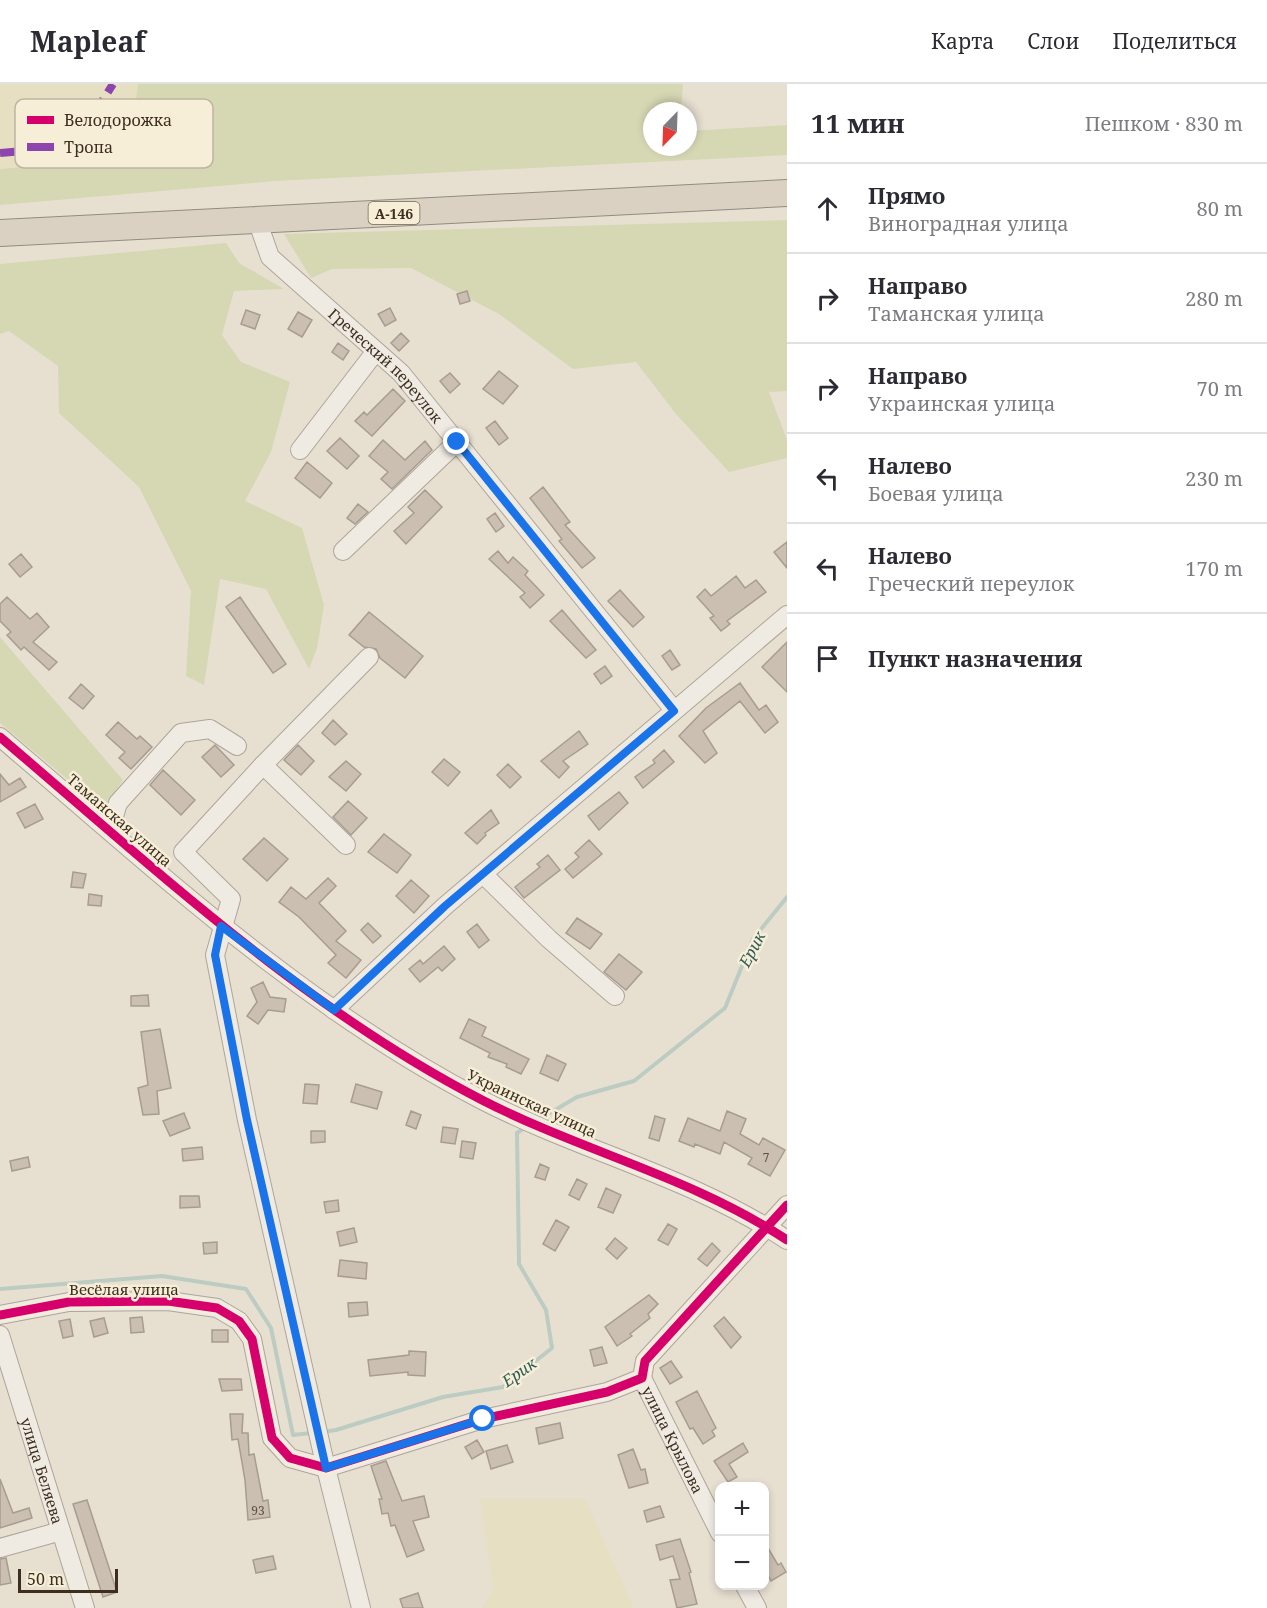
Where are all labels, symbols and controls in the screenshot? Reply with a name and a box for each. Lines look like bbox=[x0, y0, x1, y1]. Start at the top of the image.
text: Mapleaf bbox=[30, 22, 146, 60]
text: Карта bbox=[931, 27, 994, 55]
text: Слои bbox=[1027, 27, 1079, 55]
text: Поделиться bbox=[1112, 27, 1237, 55]
legend bbox=[15, 99, 213, 168]
north arrow bbox=[643, 102, 697, 156]
text: 11 мин bbox=[811, 105, 904, 141]
text: Велодорожка bbox=[64, 109, 172, 131]
text: Пешком · 830 m bbox=[1085, 110, 1243, 137]
text: Тропа bbox=[64, 136, 113, 158]
text: Прямо bbox=[868, 180, 945, 210]
icon: ahead bbox=[811, 192, 844, 225]
text: 80 m bbox=[1197, 195, 1243, 222]
road number: А-146 bbox=[368, 202, 420, 224]
text: Виноградная улица bbox=[868, 210, 1069, 237]
text: Направо bbox=[868, 270, 967, 300]
icon: right bbox=[811, 282, 844, 315]
text: 280 m bbox=[1185, 285, 1243, 312]
text: Таманская улица bbox=[868, 300, 1045, 327]
street label: Греческий переулок bbox=[324, 303, 447, 427]
text: Направо bbox=[868, 360, 967, 390]
icon: right bbox=[811, 372, 844, 405]
text: 70 m bbox=[1197, 375, 1243, 402]
text: Украинская улица bbox=[868, 390, 1055, 417]
route end bbox=[443, 428, 469, 454]
text: Налево bbox=[868, 450, 952, 480]
icon: left bbox=[811, 462, 844, 495]
text: 230 m bbox=[1185, 465, 1243, 492]
text: Боевая улица bbox=[868, 480, 1004, 507]
text: Налево bbox=[868, 540, 952, 570]
icon: left bbox=[811, 552, 844, 585]
text: 170 m bbox=[1185, 555, 1243, 582]
text: Греческий переулок bbox=[868, 570, 1074, 597]
icon: arrive bbox=[811, 642, 844, 675]
text: Пункт назначения bbox=[868, 643, 1082, 673]
street label: Таманская улица bbox=[63, 769, 177, 871]
water label: Ерик bbox=[733, 926, 771, 972]
street label: Украинская улица bbox=[464, 1064, 600, 1142]
house number: 7 bbox=[763, 1149, 770, 1166]
street label: Весёлая улица bbox=[69, 1279, 179, 1299]
water label: Ерик bbox=[496, 1352, 541, 1392]
street label: улица Крылова bbox=[638, 1383, 708, 1497]
route start bbox=[469, 1405, 495, 1431]
street label: улица Беляева bbox=[16, 1415, 68, 1526]
map controls bbox=[715, 1482, 769, 1590]
button: + bbox=[715, 1482, 769, 1536]
house number: 93 bbox=[251, 1502, 265, 1519]
button: − bbox=[715, 1536, 769, 1590]
scale bar bbox=[18, 1566, 118, 1594]
text: 50 m bbox=[27, 1568, 64, 1590]

